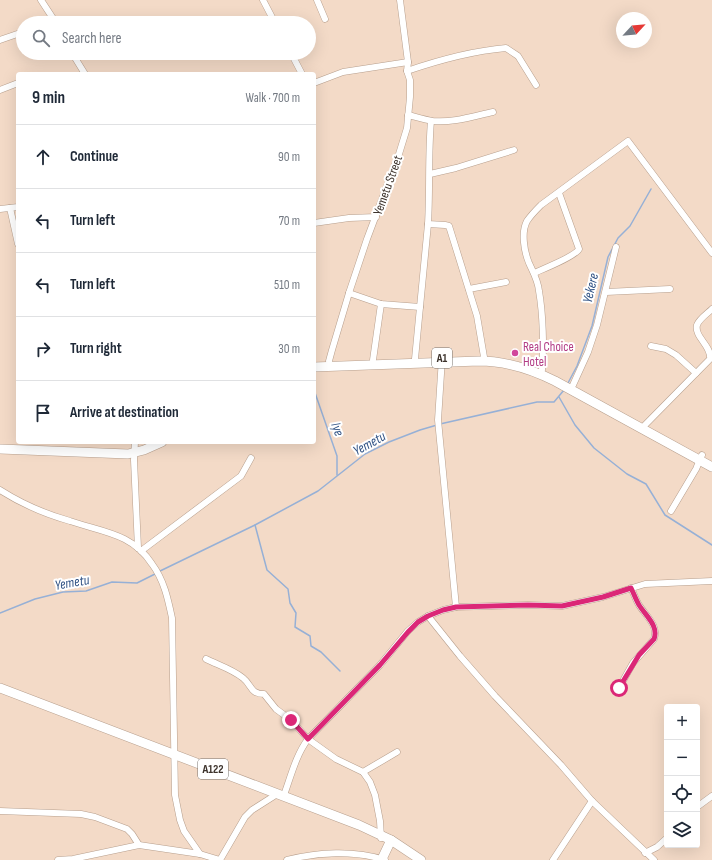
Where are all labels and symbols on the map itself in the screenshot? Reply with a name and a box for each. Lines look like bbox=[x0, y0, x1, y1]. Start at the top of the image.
north arrow bbox=[616, 12, 652, 48]
street label: Yemetu Street bbox=[370, 153, 406, 217]
water label: Yekere bbox=[579, 271, 602, 305]
place label: Real Choice Hotel bbox=[523, 339, 574, 370]
road number: A1 bbox=[432, 348, 452, 368]
marker: Real Choice Hotel bbox=[510, 348, 520, 358]
water label: Iye bbox=[327, 420, 348, 439]
water label: Yemetu bbox=[350, 427, 389, 459]
water label: Yemetu bbox=[54, 571, 91, 594]
route start bbox=[610, 679, 628, 697]
route end bbox=[282, 711, 300, 729]
road number: A122 bbox=[198, 759, 228, 779]

